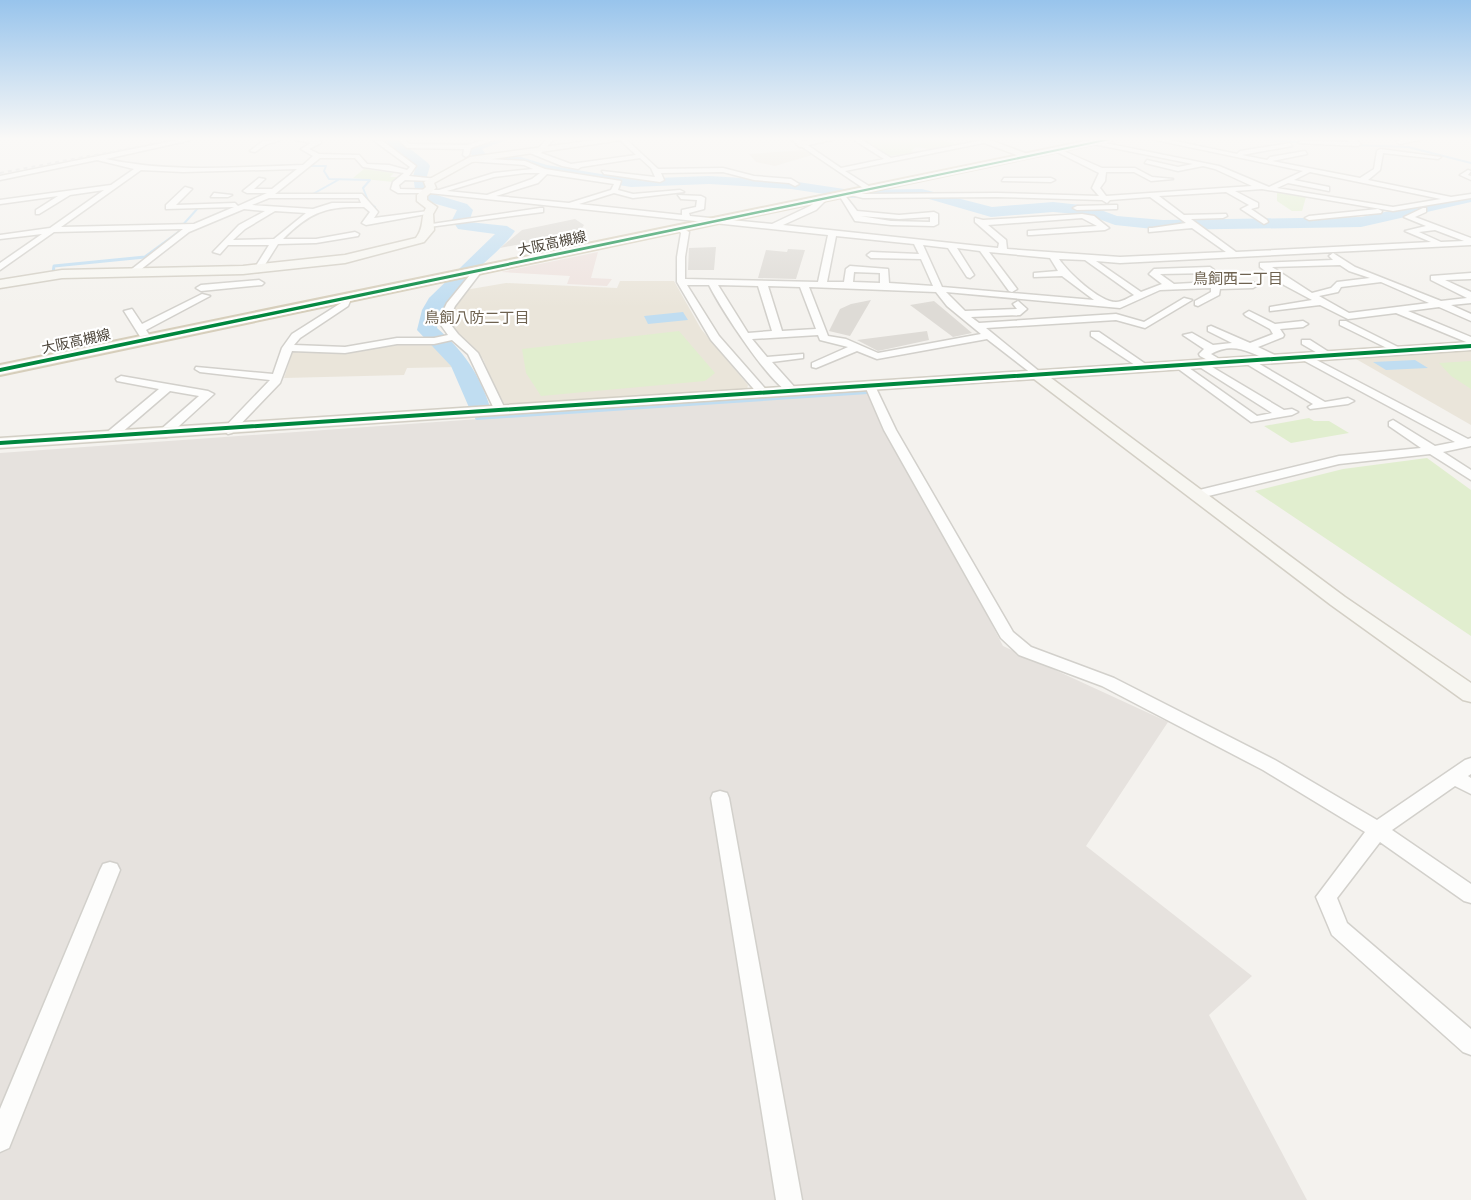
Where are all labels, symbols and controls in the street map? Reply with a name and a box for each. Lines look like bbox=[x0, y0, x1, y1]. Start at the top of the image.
street label: 大阪高槻線 bbox=[516, 228, 588, 258]
district label: 鳥飼西二丁目 bbox=[1193, 270, 1283, 288]
district label: 鳥飼八防二丁目 bbox=[424, 309, 530, 327]
street label: 大阪高槻線 bbox=[40, 326, 112, 356]

